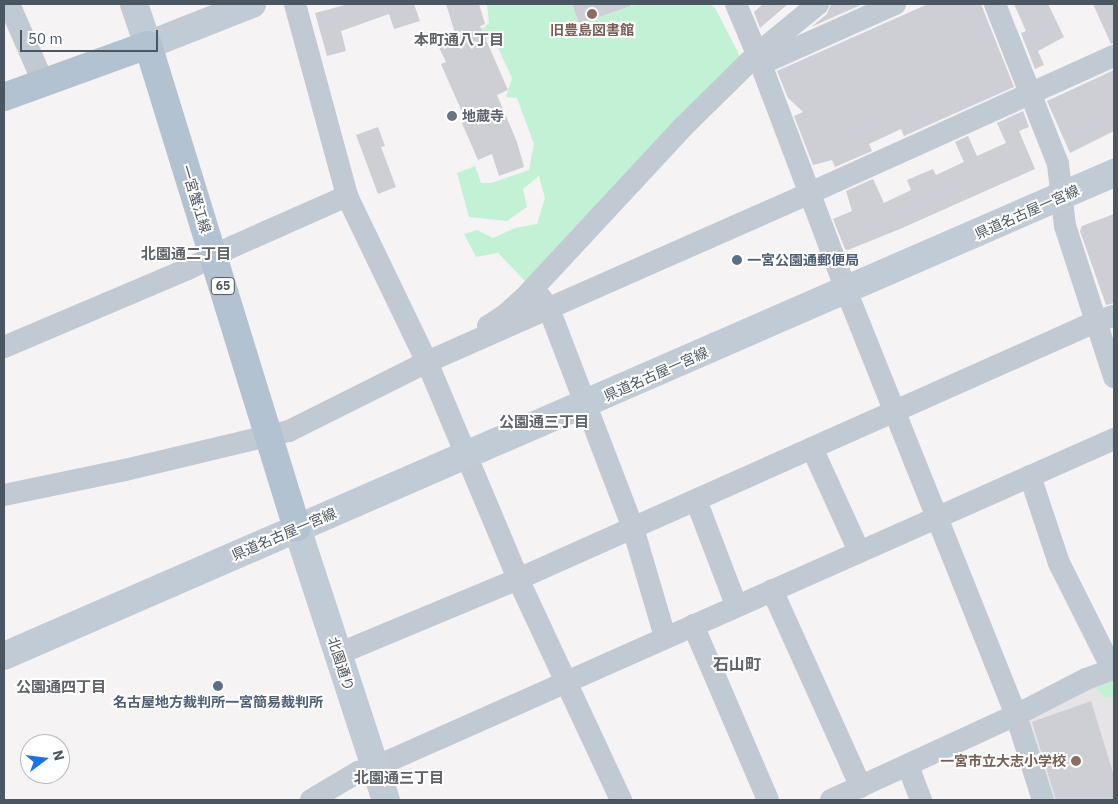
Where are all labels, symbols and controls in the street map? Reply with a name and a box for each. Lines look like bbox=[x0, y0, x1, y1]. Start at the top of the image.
marker: 旧豊島図書館 bbox=[586, 8, 598, 20]
scale bar bbox=[22, 20, 160, 52]
place label: 旧豊島図書館 bbox=[550, 22, 634, 38]
text: 50 m bbox=[28, 29, 63, 48]
district label: 本町通八丁目 bbox=[414, 31, 504, 49]
place label: 地蔵寺 bbox=[462, 108, 504, 124]
marker: 地蔵寺 bbox=[446, 110, 458, 122]
street label: 一宮蟹江線 bbox=[178, 163, 214, 235]
street label: 県道名古屋一宮線 bbox=[972, 182, 1082, 242]
district label: 北園通二丁目 bbox=[141, 245, 231, 263]
place label: 一宮公園通郵便局 bbox=[747, 252, 859, 268]
marker: 一宮公園通郵便局 bbox=[731, 254, 743, 266]
road number: 65 bbox=[210, 276, 236, 296]
street label: 県道名古屋一宮線 bbox=[601, 344, 711, 404]
district label: 公園通三丁目 bbox=[499, 413, 589, 431]
street label: 県道名古屋一宮線 bbox=[229, 504, 339, 564]
street label: 北園通り bbox=[324, 635, 358, 693]
district label: 石山町 bbox=[713, 654, 761, 674]
district label: 公園通四丁目 bbox=[16, 678, 106, 696]
marker: 名古屋地方裁判所一宮簡易裁判所 bbox=[212, 680, 224, 692]
place label: 名古屋地方裁判所一宮簡易裁判所 bbox=[113, 694, 323, 710]
north arrow bbox=[20, 734, 70, 784]
text: N bbox=[49, 748, 69, 763]
place label: 一宮市立大志小学校 bbox=[940, 753, 1066, 769]
marker: 一宮市立大志小学校 bbox=[1070, 755, 1082, 767]
district label: 北園通三丁目 bbox=[354, 769, 444, 787]

